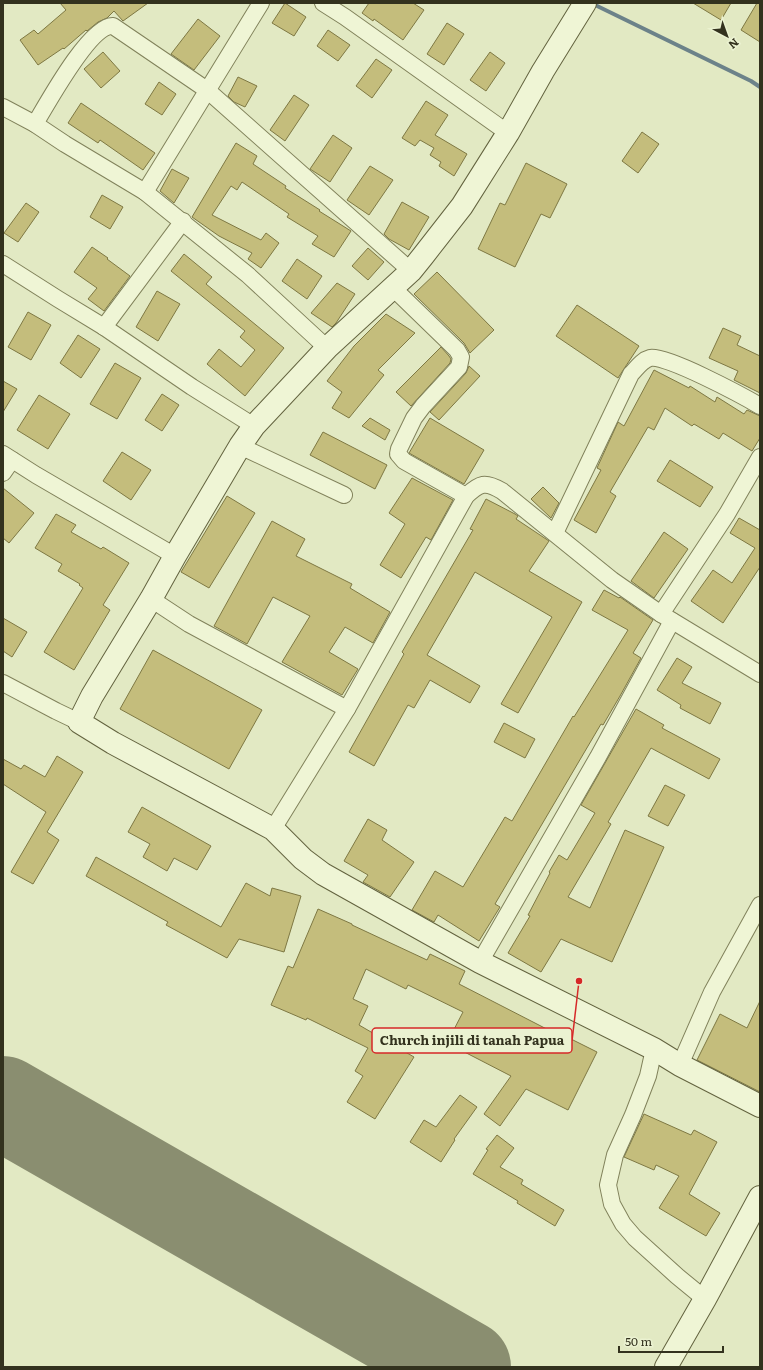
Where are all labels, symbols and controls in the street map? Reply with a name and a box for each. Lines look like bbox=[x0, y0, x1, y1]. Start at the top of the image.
north arrow bbox=[707, 16, 747, 56]
text: N bbox=[725, 35, 743, 53]
callout: Church injili di tanah Papua bbox=[372, 1028, 572, 1053]
text: Church injili di tanah Papua bbox=[380, 1030, 565, 1049]
scale bar bbox=[619, 1328, 723, 1354]
text: 50 m bbox=[625, 1332, 652, 1350]

